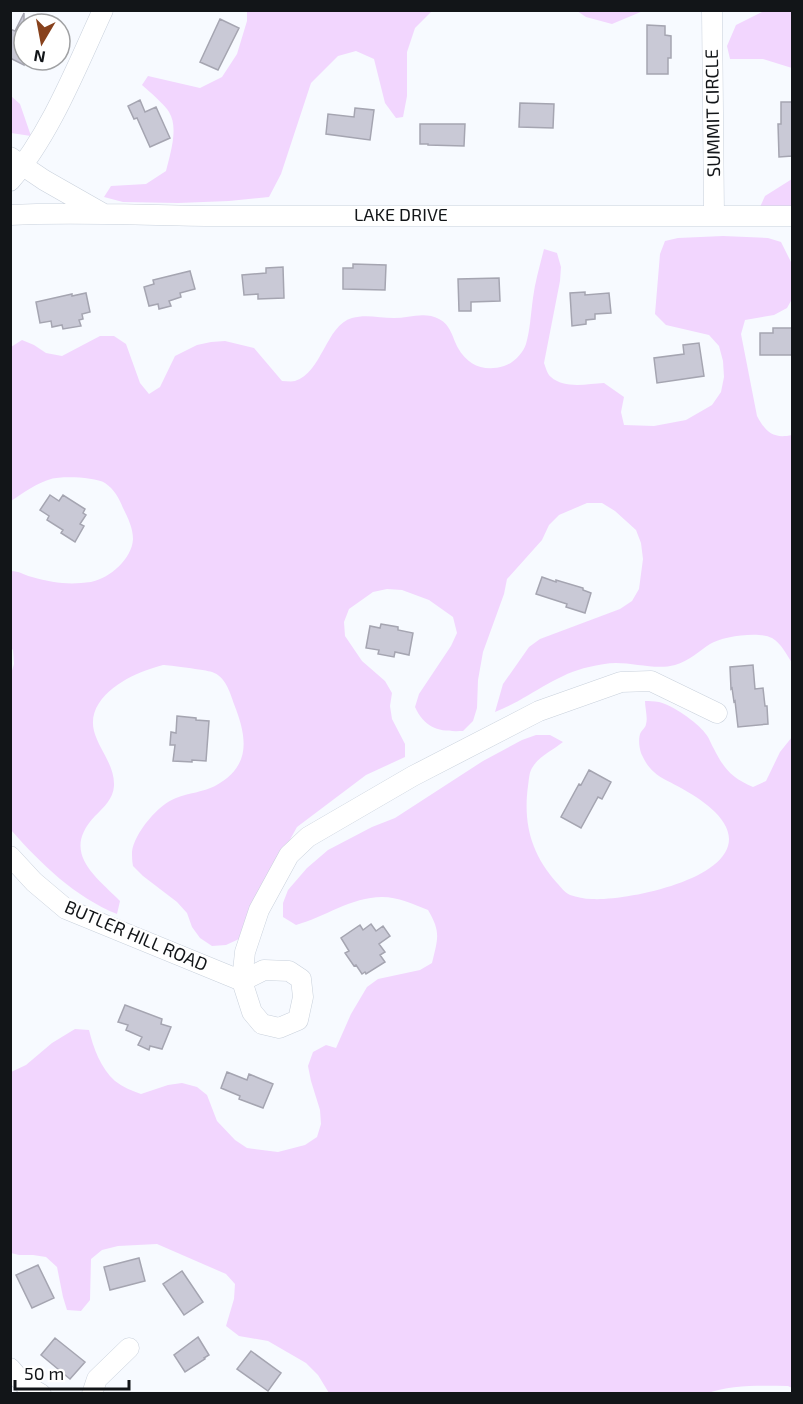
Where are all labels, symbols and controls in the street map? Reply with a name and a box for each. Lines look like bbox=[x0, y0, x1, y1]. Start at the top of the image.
north arrow bbox=[12, 12, 72, 72]
text: N bbox=[32, 47, 47, 68]
street label: SUMMIT CIRCLE bbox=[700, 49, 724, 177]
street label: LAKE DRIVE bbox=[354, 203, 448, 225]
street label: BUTLER HILL ROAD bbox=[62, 895, 211, 975]
scale bar bbox=[15, 1353, 129, 1391]
text: 50 m bbox=[24, 1362, 64, 1384]

